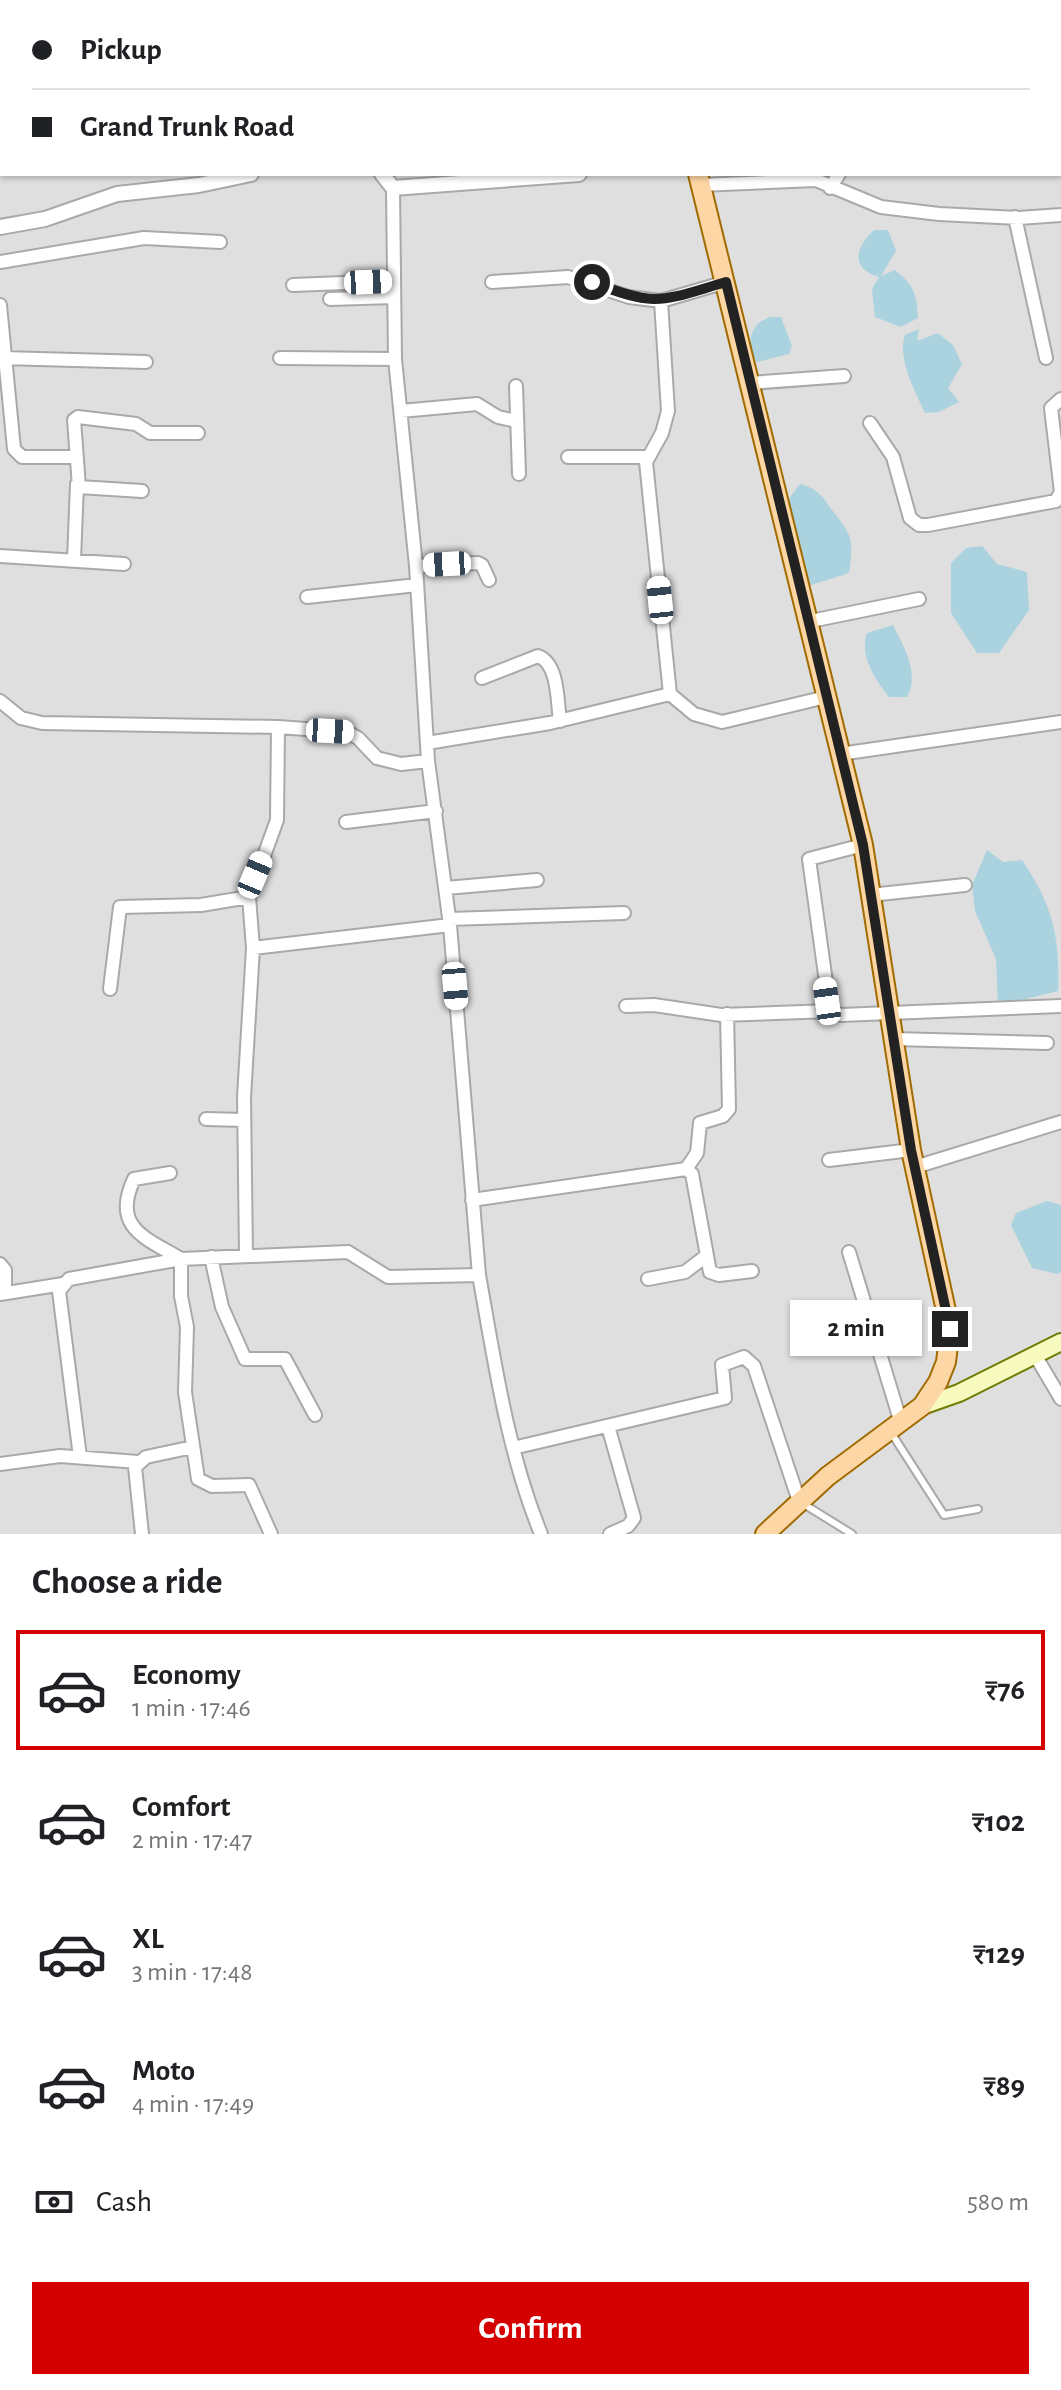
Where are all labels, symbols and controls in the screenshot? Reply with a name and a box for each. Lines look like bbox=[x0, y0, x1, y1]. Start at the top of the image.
text: Pickup bbox=[80, 35, 162, 65]
text: Grand Trunk Road bbox=[80, 112, 294, 142]
route start bbox=[574, 264, 610, 300]
car bbox=[344, 269, 392, 295]
car bbox=[422, 551, 472, 577]
car bbox=[646, 575, 674, 625]
car bbox=[305, 718, 355, 744]
car bbox=[235, 848, 275, 902]
car bbox=[441, 961, 469, 1011]
car bbox=[812, 976, 842, 1026]
callout: 2 min bbox=[790, 1301, 922, 1357]
route end bbox=[932, 1311, 968, 1347]
text: 2 min bbox=[827, 1315, 885, 1341]
text: Choose a ride bbox=[32, 1564, 222, 1600]
icon: car bbox=[36, 1654, 108, 1726]
text: Economy bbox=[132, 1660, 241, 1690]
text: ₹76 bbox=[985, 1675, 1025, 1705]
text: 1 min · 17:46 bbox=[132, 1695, 251, 1721]
icon: car bbox=[36, 1786, 108, 1858]
text: Comfort bbox=[132, 1792, 231, 1822]
text: ₹102 bbox=[972, 1807, 1025, 1837]
text: 2 min · 17:47 bbox=[132, 1827, 252, 1853]
icon: car bbox=[36, 1918, 108, 1990]
text: XL bbox=[132, 1924, 164, 1954]
text: ₹129 bbox=[973, 1939, 1025, 1969]
text: 3 min · 17:48 bbox=[132, 1959, 253, 1985]
icon: car bbox=[36, 2050, 108, 2122]
text: Moto bbox=[132, 2056, 195, 2086]
text: ₹89 bbox=[983, 2071, 1025, 2101]
text: 4 min · 17:49 bbox=[132, 2091, 254, 2117]
icon: cash bbox=[32, 2180, 76, 2224]
text: Cash bbox=[96, 2187, 152, 2217]
text: 580 m bbox=[967, 2189, 1029, 2215]
button: Confirm bbox=[32, 2282, 1029, 2374]

